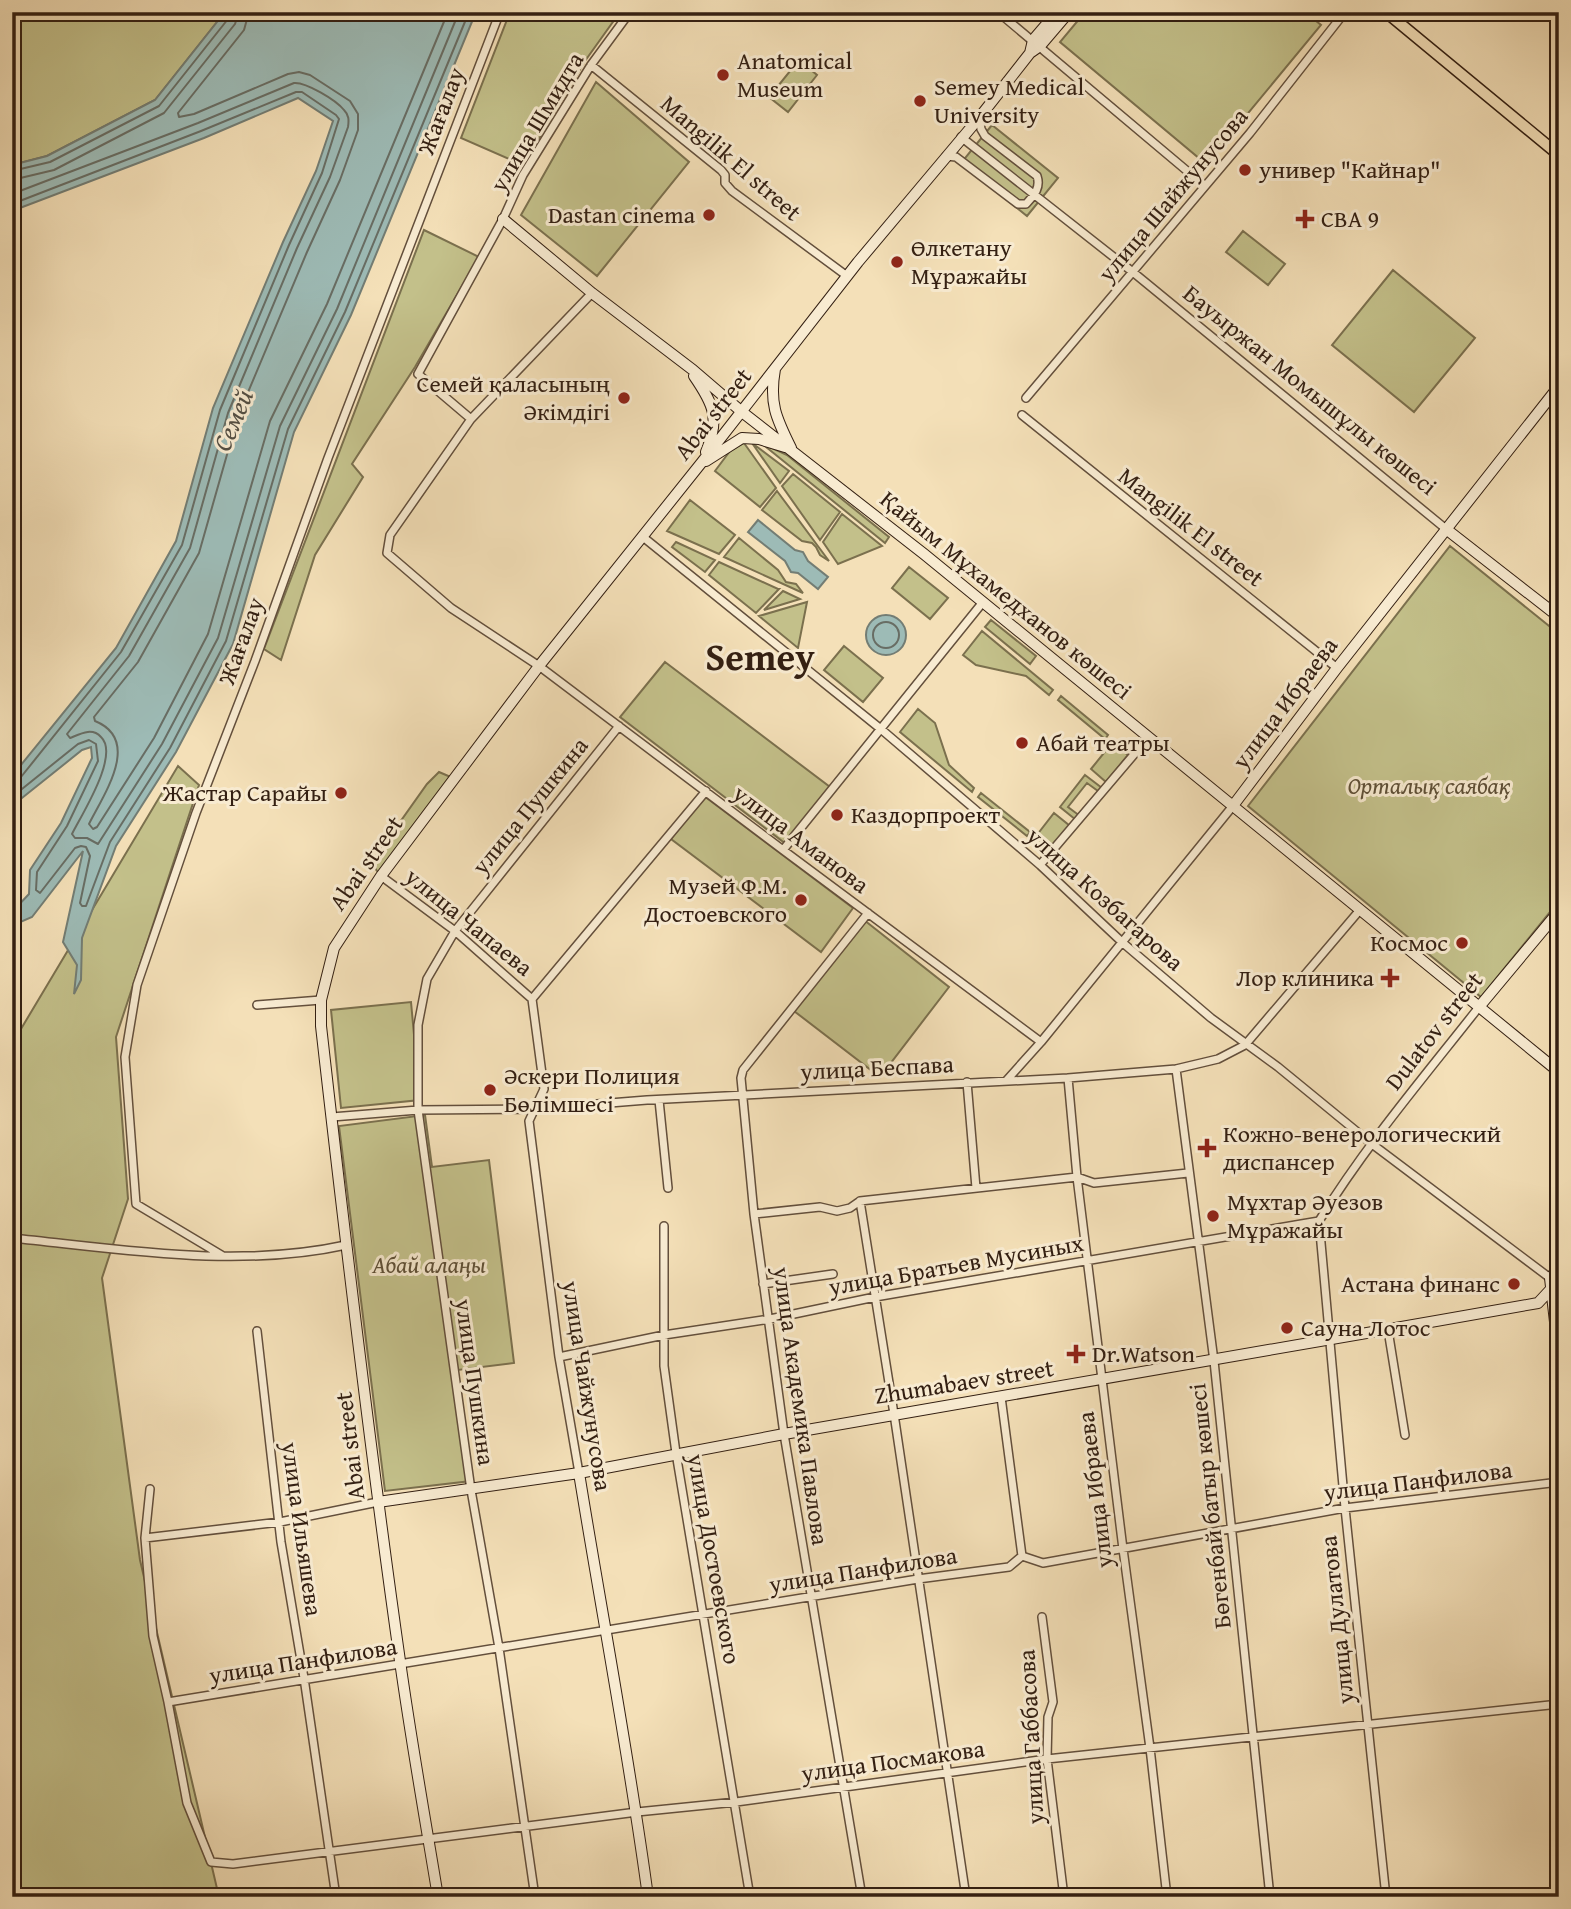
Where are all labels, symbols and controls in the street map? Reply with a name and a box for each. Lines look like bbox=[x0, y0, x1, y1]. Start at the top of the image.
place label: Anatomical Museum bbox=[737, 43, 852, 106]
street label: улица Шмидта bbox=[480, 45, 592, 199]
street label: Жағалау bbox=[408, 62, 473, 161]
marker: Anatomical Museum bbox=[715, 67, 731, 83]
place label: Semey Medical University bbox=[934, 69, 1085, 132]
street label: Mangilik El street bbox=[653, 86, 810, 229]
marker: Semey Medical University bbox=[912, 93, 928, 109]
street label: улица Шайжунусова bbox=[1089, 100, 1256, 290]
place label: универ "Кайнар" bbox=[1258, 152, 1440, 187]
marker: универ "Кайнар" bbox=[1237, 162, 1253, 178]
place label: Dastan cinema bbox=[548, 197, 696, 232]
place label: СВА 9 bbox=[1321, 201, 1379, 236]
marker: Dastan cinema bbox=[701, 207, 717, 223]
marker: СВА 9 bbox=[1295, 209, 1315, 229]
place label: Өлкетану Мұражайы bbox=[911, 230, 1027, 293]
marker: Өлкетану Мұражайы bbox=[889, 254, 905, 270]
street label: Бауыржан Момышұлы көшесі bbox=[1176, 276, 1445, 503]
street label: Abai street bbox=[665, 360, 760, 467]
place label: Семей қаласының Әкімдігі bbox=[417, 366, 610, 429]
water label: Семей bbox=[202, 383, 263, 457]
marker: Семей қаласының Әкімдігі bbox=[616, 390, 632, 406]
street label: Mangilik El street bbox=[1111, 458, 1272, 595]
street label: Қайым Мұхамедханов көшесі bbox=[873, 482, 1140, 708]
street label: Жағалау bbox=[208, 592, 273, 691]
district label: Semey bbox=[705, 628, 815, 684]
street label: улица Ибраева bbox=[1223, 629, 1346, 777]
place label: Абай театры bbox=[1036, 725, 1170, 760]
street label: улица Пушкина bbox=[462, 729, 596, 883]
marker: Абай театры bbox=[1014, 735, 1030, 751]
park label: Орталық саябақ bbox=[1347, 768, 1511, 803]
place label: Жастар Сарайы bbox=[161, 775, 327, 810]
street label: улица Аманова bbox=[725, 775, 877, 902]
marker: Жастар Сарайы bbox=[333, 785, 349, 801]
place label: Каздорпроект bbox=[851, 797, 1000, 832]
marker: Каздорпроект bbox=[829, 807, 845, 823]
street label: Abai street bbox=[320, 808, 411, 917]
street label: улица Козбагарова bbox=[1018, 818, 1192, 979]
street label: улица Чапаева bbox=[397, 858, 541, 985]
place label: Музей Ф.М. Достоевского bbox=[643, 868, 787, 931]
marker: Музей Ф.М. Достоевского bbox=[793, 892, 809, 908]
place label: Космос bbox=[1370, 925, 1448, 960]
marker: Космос bbox=[1454, 935, 1470, 951]
place label: Лор клиника bbox=[1236, 960, 1375, 995]
street label: Dulatov street bbox=[1376, 964, 1491, 1097]
marker: Лор клиника bbox=[1380, 968, 1400, 988]
street label: улица Беспава bbox=[798, 1046, 955, 1089]
place label: Әскери Полиция Бөлімшесі bbox=[504, 1058, 680, 1121]
marker: Әскери Полиция Бөлімшесі bbox=[482, 1082, 498, 1098]
place label: Кожно-венерологический диспансер bbox=[1223, 1116, 1501, 1179]
marker: Кожно-венерологический диспансер bbox=[1197, 1138, 1217, 1158]
place label: Мұхтар Әуезов Мұражайы bbox=[1227, 1184, 1383, 1247]
marker: Мұхтар Әуезов Мұражайы bbox=[1205, 1208, 1221, 1224]
street label: улица Братьев Мусиных bbox=[825, 1225, 1087, 1304]
park label: Абай алаңы bbox=[371, 1247, 486, 1282]
street label: улица Академика Павлова bbox=[764, 1263, 838, 1548]
place label: Астана финанс bbox=[1341, 1266, 1500, 1301]
marker: Астана финанс bbox=[1506, 1276, 1522, 1292]
street label: улица Чайжунусова bbox=[553, 1277, 621, 1494]
street label: улица Пушкина bbox=[446, 1295, 505, 1468]
place label: Сауна Лотос bbox=[1301, 1310, 1431, 1345]
marker: Сауна Лотос bbox=[1279, 1320, 1295, 1336]
place label: Dr.Watson bbox=[1092, 1336, 1196, 1371]
marker: Dr.Watson bbox=[1066, 1344, 1086, 1364]
street label: Zhumabaev street bbox=[872, 1350, 1057, 1413]
street label: Бөгенбай батыр көшесі bbox=[1179, 1381, 1240, 1630]
street label: Abai street bbox=[325, 1389, 374, 1502]
street label: улица Ибраева bbox=[1067, 1409, 1122, 1571]
street label: улица Ильяшева bbox=[273, 1439, 332, 1619]
street label: улица Достоевского bbox=[679, 1450, 750, 1667]
street label: улица Панфилова bbox=[1321, 1451, 1515, 1510]
street label: улица Дулатова bbox=[1310, 1534, 1363, 1707]
street label: улица Панфилова bbox=[765, 1537, 960, 1602]
street label: улица Панфилова bbox=[205, 1628, 400, 1693]
street label: улица Габбасова bbox=[1008, 1648, 1053, 1826]
street label: улица Посмакова bbox=[798, 1730, 987, 1791]

